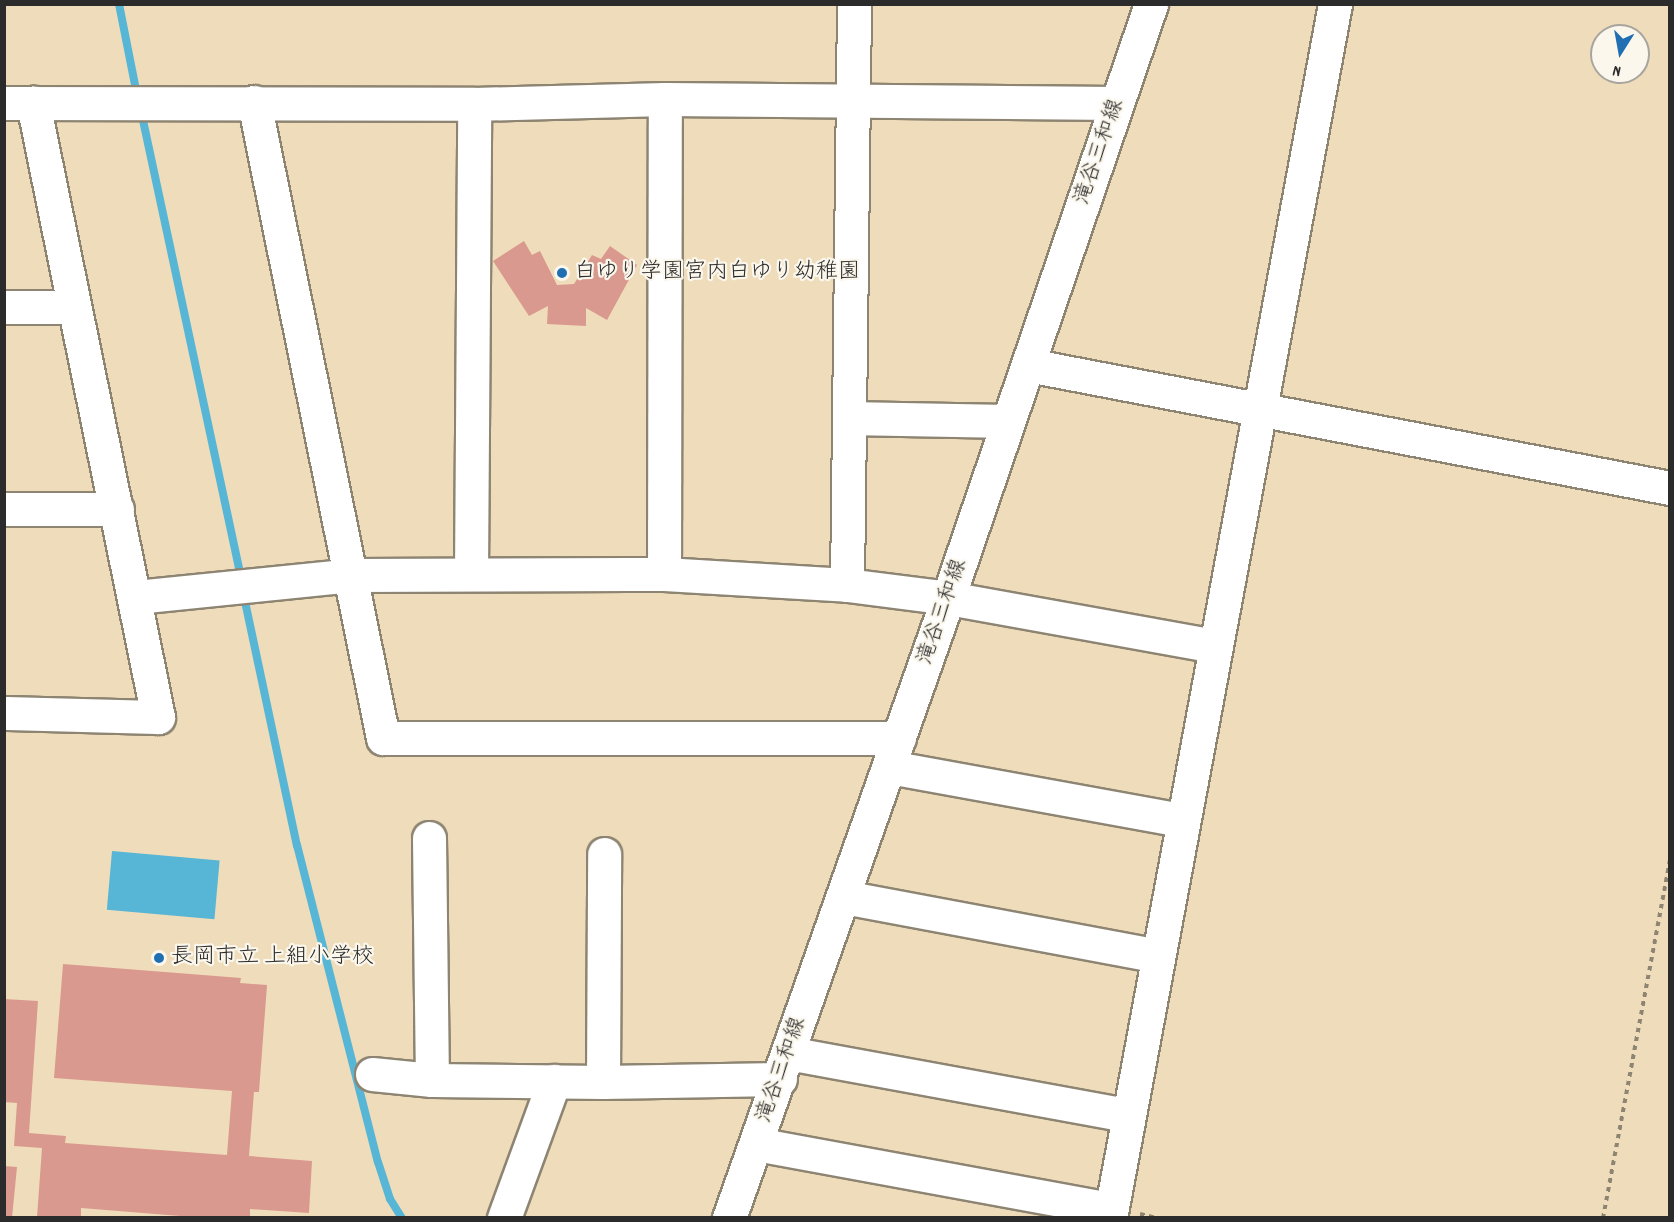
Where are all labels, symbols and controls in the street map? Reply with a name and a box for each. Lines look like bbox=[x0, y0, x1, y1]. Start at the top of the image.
north arrow bbox=[1590, 24, 1650, 84]
text: N bbox=[1611, 58, 1623, 82]
street label: 滝谷三和線 bbox=[1070, 96, 1130, 208]
place label: 白ゆり学園宮内白ゆり幼稚園 bbox=[574, 260, 860, 286]
marker: 白ゆり学園宮内白ゆり幼稚園 bbox=[555, 266, 569, 280]
street label: 滝谷三和線 bbox=[913, 556, 973, 668]
place label: 長岡市立 上組小学校 bbox=[171, 945, 374, 971]
marker: 長岡市立 上組小学校 bbox=[152, 951, 166, 965]
street label: 滝谷三和線 bbox=[752, 1014, 812, 1126]

